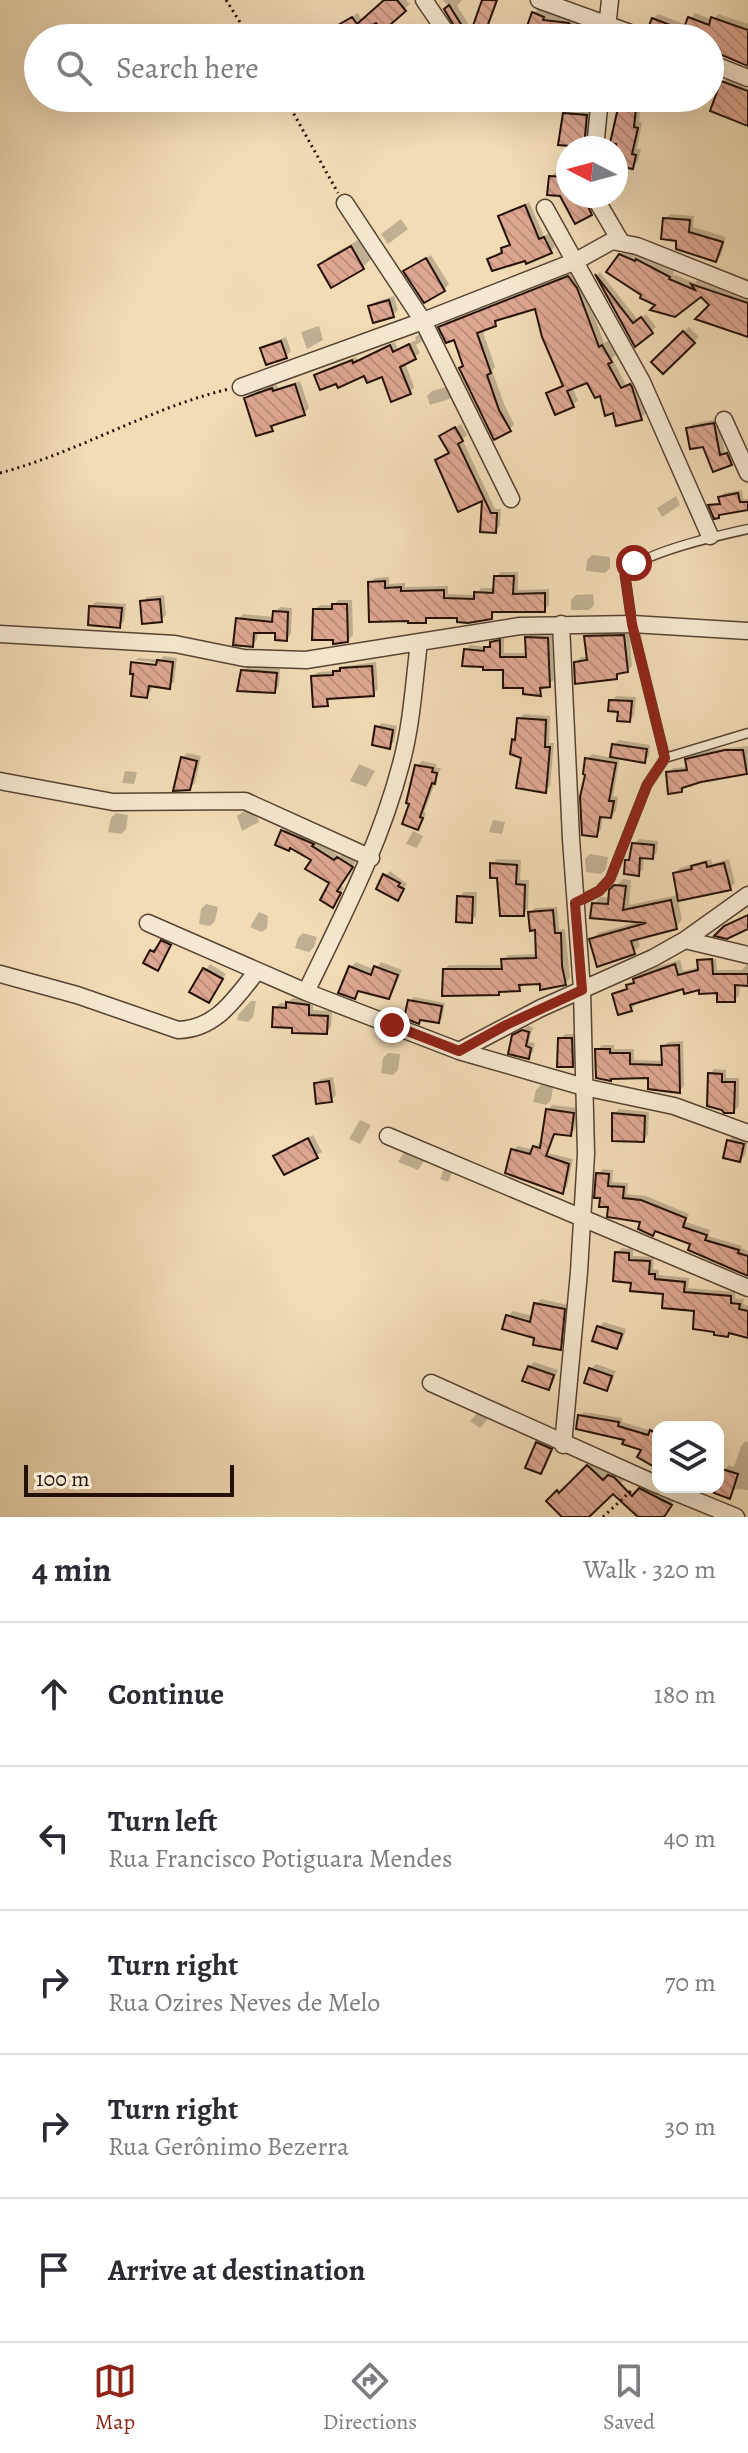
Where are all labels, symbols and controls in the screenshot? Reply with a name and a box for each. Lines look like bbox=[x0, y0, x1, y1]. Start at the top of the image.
search box bbox=[24, 24, 724, 112]
icon: search bbox=[52, 46, 96, 90]
text: Search here bbox=[116, 48, 259, 88]
north arrow bbox=[556, 136, 628, 208]
route start bbox=[616, 545, 652, 581]
route end bbox=[374, 1007, 410, 1043]
map controls bbox=[652, 1421, 724, 1493]
button: layers bbox=[652, 1421, 724, 1493]
scale bar bbox=[24, 1461, 234, 1497]
text: 100 m bbox=[36, 1464, 90, 1494]
text: 4 min bbox=[32, 1546, 111, 1593]
text: Walk · 320 m bbox=[583, 1552, 716, 1587]
icon: ahead bbox=[32, 1672, 76, 1716]
text: Continue bbox=[108, 1674, 224, 1714]
text: 180 m bbox=[654, 1677, 716, 1712]
text: Turn left bbox=[108, 1801, 217, 1841]
icon: left bbox=[32, 1816, 76, 1860]
text: 40 m bbox=[664, 1821, 716, 1856]
text: Rua Francisco Potiguara Mendes bbox=[108, 1841, 452, 1876]
text: Turn right bbox=[108, 1945, 238, 1985]
icon: right bbox=[32, 1960, 76, 2004]
text: 70 m bbox=[664, 1965, 716, 2000]
text: Rua Ozires Neves de Melo bbox=[108, 1985, 380, 2020]
text: Turn right bbox=[108, 2089, 238, 2129]
icon: right bbox=[32, 2104, 76, 2148]
text: 30 m bbox=[665, 2109, 716, 2144]
text: Rua Gerônimo Bezerra bbox=[108, 2129, 349, 2164]
icon: arrive bbox=[32, 2248, 76, 2292]
text: Arrive at destination bbox=[108, 2250, 365, 2290]
tab: Map bbox=[93, 2359, 137, 2437]
tab: Directions bbox=[323, 2359, 417, 2437]
tab: Saved bbox=[603, 2359, 655, 2437]

